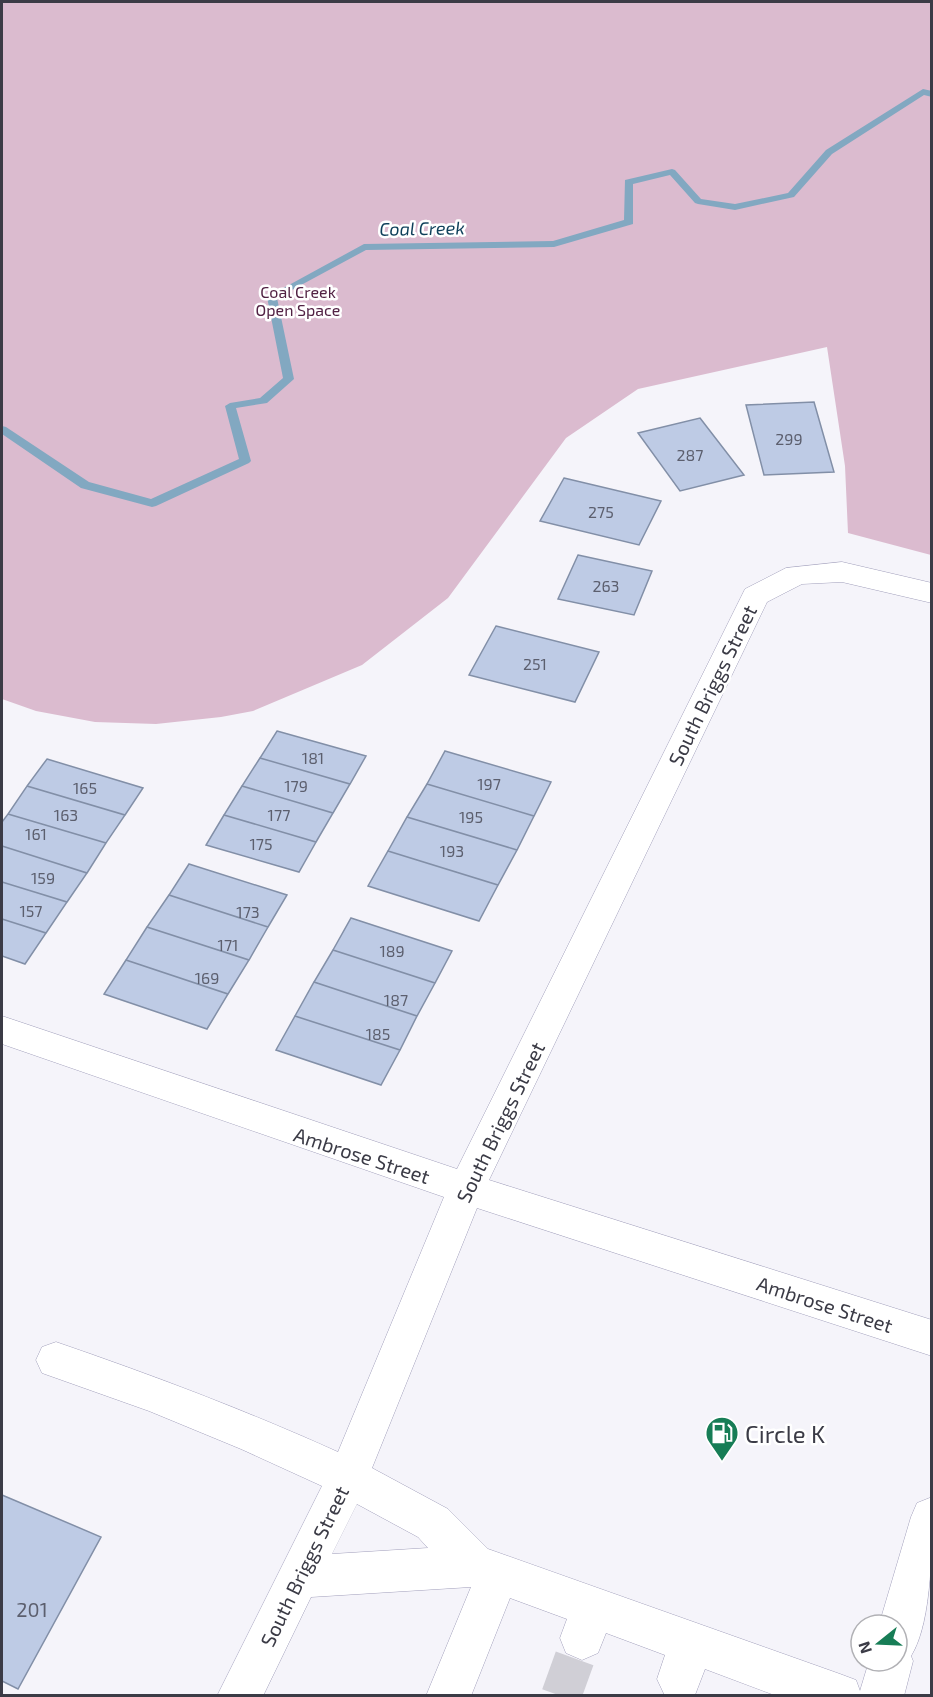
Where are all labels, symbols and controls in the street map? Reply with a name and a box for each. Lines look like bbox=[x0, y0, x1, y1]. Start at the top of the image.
water label: Coal Creek bbox=[379, 216, 465, 240]
park label: Coal Creek Open Space bbox=[256, 282, 340, 319]
house number: 299 bbox=[775, 429, 803, 448]
house number: 287 bbox=[677, 445, 703, 464]
house number: 275 bbox=[588, 502, 614, 521]
house number: 263 bbox=[592, 576, 620, 595]
street label: South Briggs Street bbox=[663, 601, 761, 769]
house number: 251 bbox=[523, 654, 547, 673]
house number: 181 bbox=[302, 748, 324, 767]
house number: 197 bbox=[477, 774, 501, 793]
house number: 179 bbox=[284, 776, 308, 795]
house number: 165 bbox=[73, 778, 97, 797]
house number: 163 bbox=[54, 805, 78, 824]
house number: 177 bbox=[268, 805, 290, 824]
house number: 195 bbox=[459, 807, 483, 826]
house number: 161 bbox=[25, 824, 47, 843]
house number: 175 bbox=[249, 834, 273, 853]
house number: 193 bbox=[440, 841, 464, 860]
house number: 159 bbox=[31, 868, 55, 887]
house number: 157 bbox=[19, 901, 43, 920]
house number: 173 bbox=[236, 902, 260, 921]
house number: 171 bbox=[218, 935, 238, 954]
house number: 189 bbox=[379, 941, 405, 960]
house number: 169 bbox=[195, 968, 219, 987]
house number: 187 bbox=[384, 990, 408, 1009]
house number: 185 bbox=[366, 1024, 390, 1043]
street label: South Briggs Street bbox=[451, 1038, 549, 1206]
street label: Ambrose Street bbox=[291, 1122, 433, 1188]
street label: Ambrose Street bbox=[754, 1271, 896, 1337]
fuel station icon: Circle K bbox=[704, 1415, 740, 1462]
place label: Circle K bbox=[745, 1419, 825, 1448]
street label: South Briggs Street bbox=[255, 1482, 353, 1650]
house number: 201 bbox=[16, 1597, 48, 1621]
north arrow bbox=[849, 1613, 909, 1673]
text: N bbox=[853, 1639, 875, 1656]

